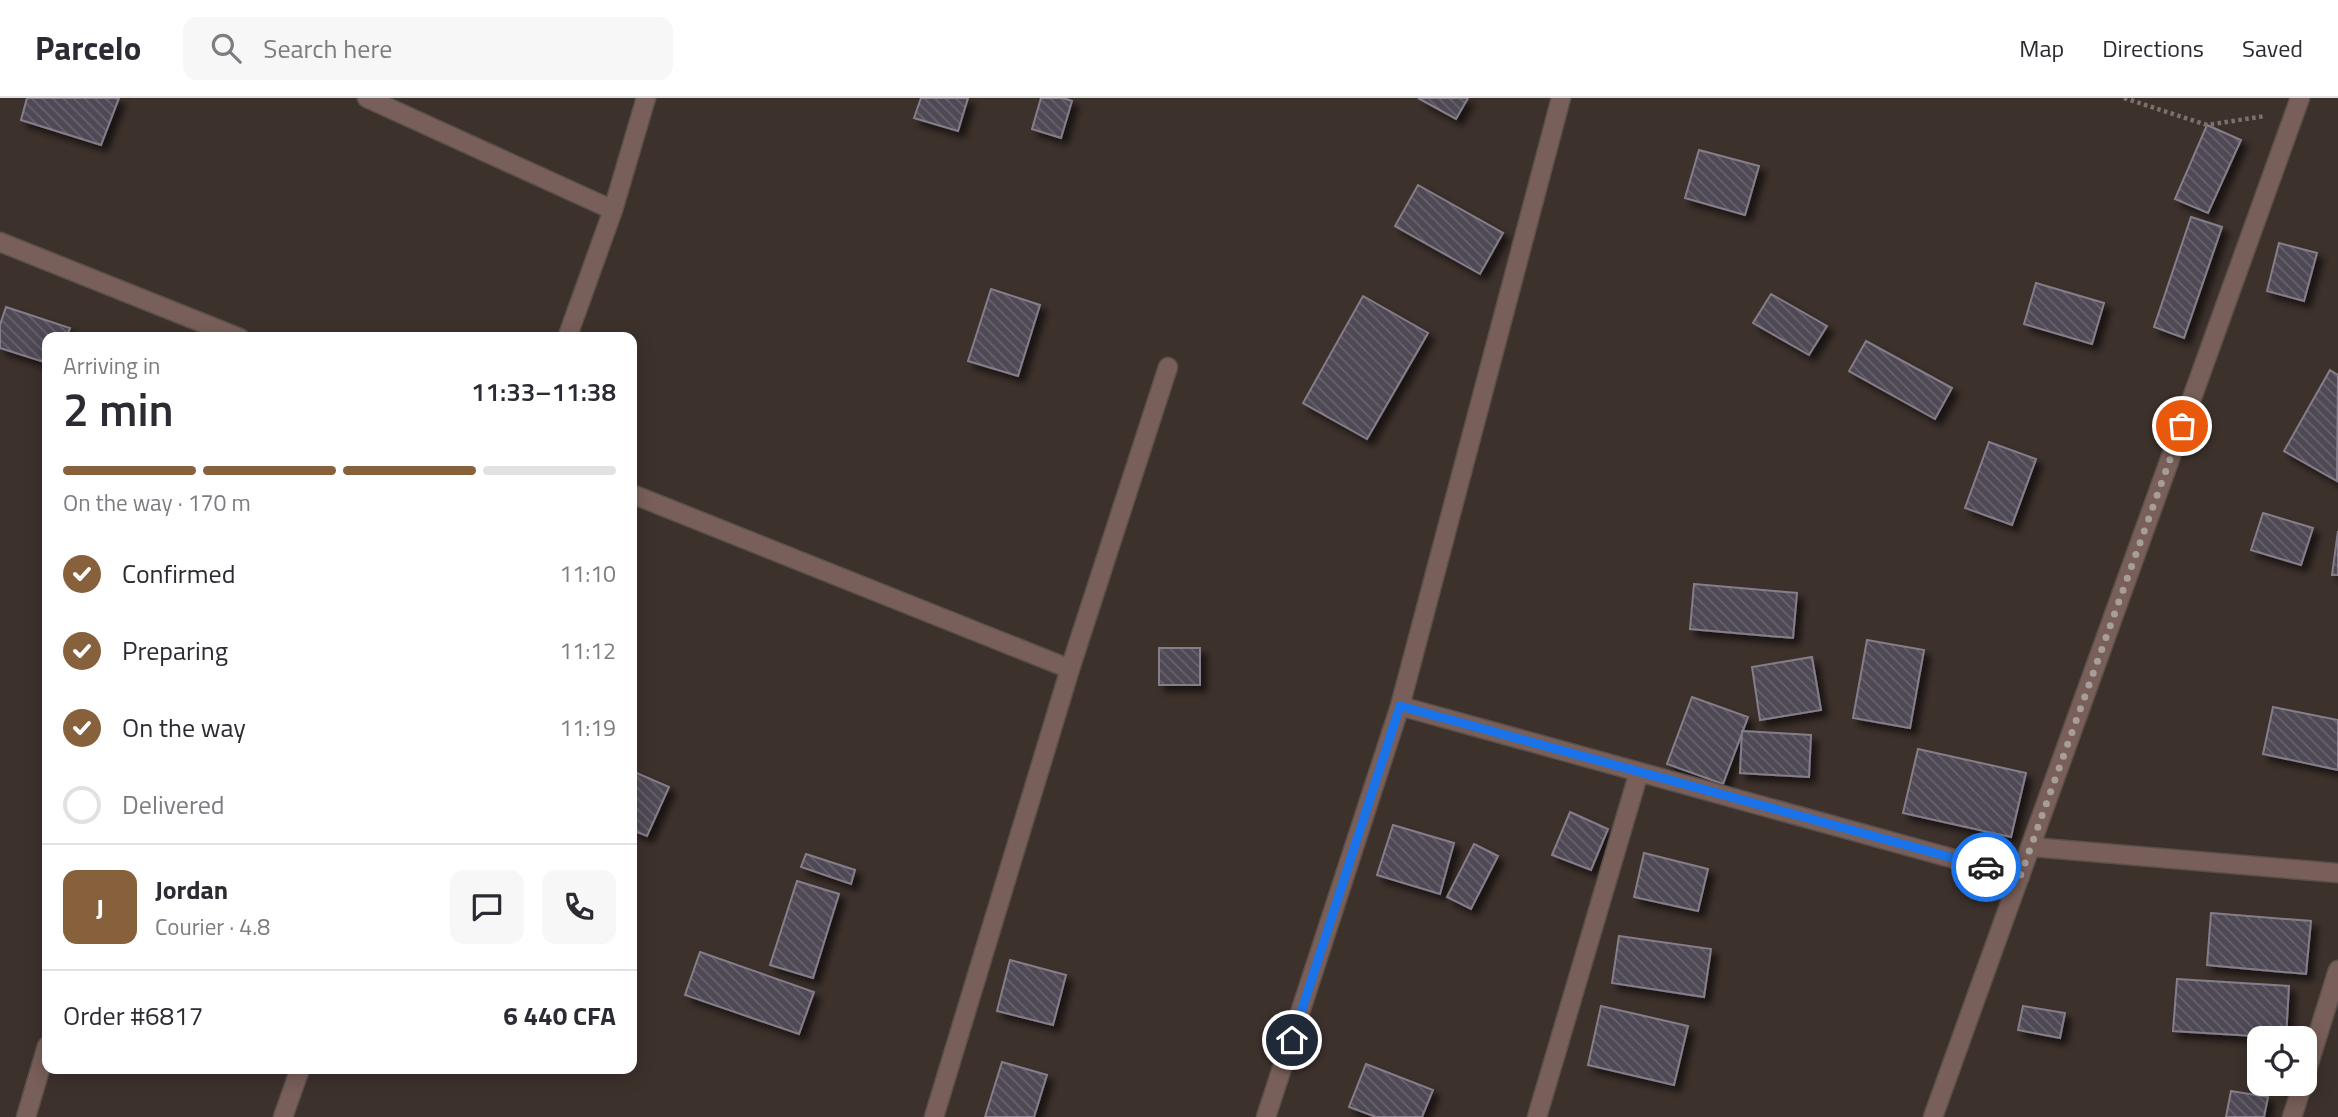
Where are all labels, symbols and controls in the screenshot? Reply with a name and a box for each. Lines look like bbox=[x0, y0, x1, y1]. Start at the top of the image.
search box bbox=[183, 17, 673, 80]
text: Parcelo bbox=[35, 23, 141, 73]
icon: search bbox=[207, 29, 245, 67]
text: Search here bbox=[263, 29, 392, 68]
text: Map bbox=[2019, 30, 2064, 66]
text: Directions bbox=[2102, 30, 2204, 66]
text: Saved bbox=[2242, 30, 2303, 66]
text: Arriving in bbox=[63, 348, 160, 383]
text: 11:33–11:38 bbox=[471, 372, 616, 411]
text: 2 min bbox=[63, 374, 174, 444]
pin bbox=[2152, 396, 2212, 456]
icon: bag bbox=[2163, 407, 2201, 445]
text: On the way · 170 m bbox=[63, 485, 251, 520]
text: Confirmed bbox=[122, 554, 236, 593]
icon: check bbox=[63, 555, 101, 593]
text: 11:10 bbox=[559, 556, 616, 591]
text: Preparing bbox=[122, 631, 228, 670]
icon: check bbox=[63, 632, 101, 670]
text: 11:12 bbox=[559, 633, 616, 668]
text: On the way bbox=[122, 708, 246, 747]
icon: check bbox=[63, 709, 101, 747]
text: 11:19 bbox=[559, 710, 616, 745]
text: Delivered bbox=[122, 785, 225, 824]
courier bbox=[1951, 832, 2021, 902]
icon: car bbox=[1967, 848, 2005, 886]
text: Jordan bbox=[155, 870, 228, 909]
button: chat bbox=[450, 870, 524, 944]
button: phone bbox=[542, 870, 616, 944]
text: J bbox=[96, 888, 104, 927]
text: Courier · 4.8 bbox=[155, 909, 270, 944]
text: Order #6817 bbox=[63, 996, 203, 1035]
text: 6 440 CFA bbox=[503, 996, 616, 1035]
pin bbox=[1262, 1010, 1322, 1070]
icon: home bbox=[1273, 1021, 1311, 1059]
map controls bbox=[2247, 1026, 2317, 1096]
button: locate bbox=[2247, 1026, 2317, 1096]

